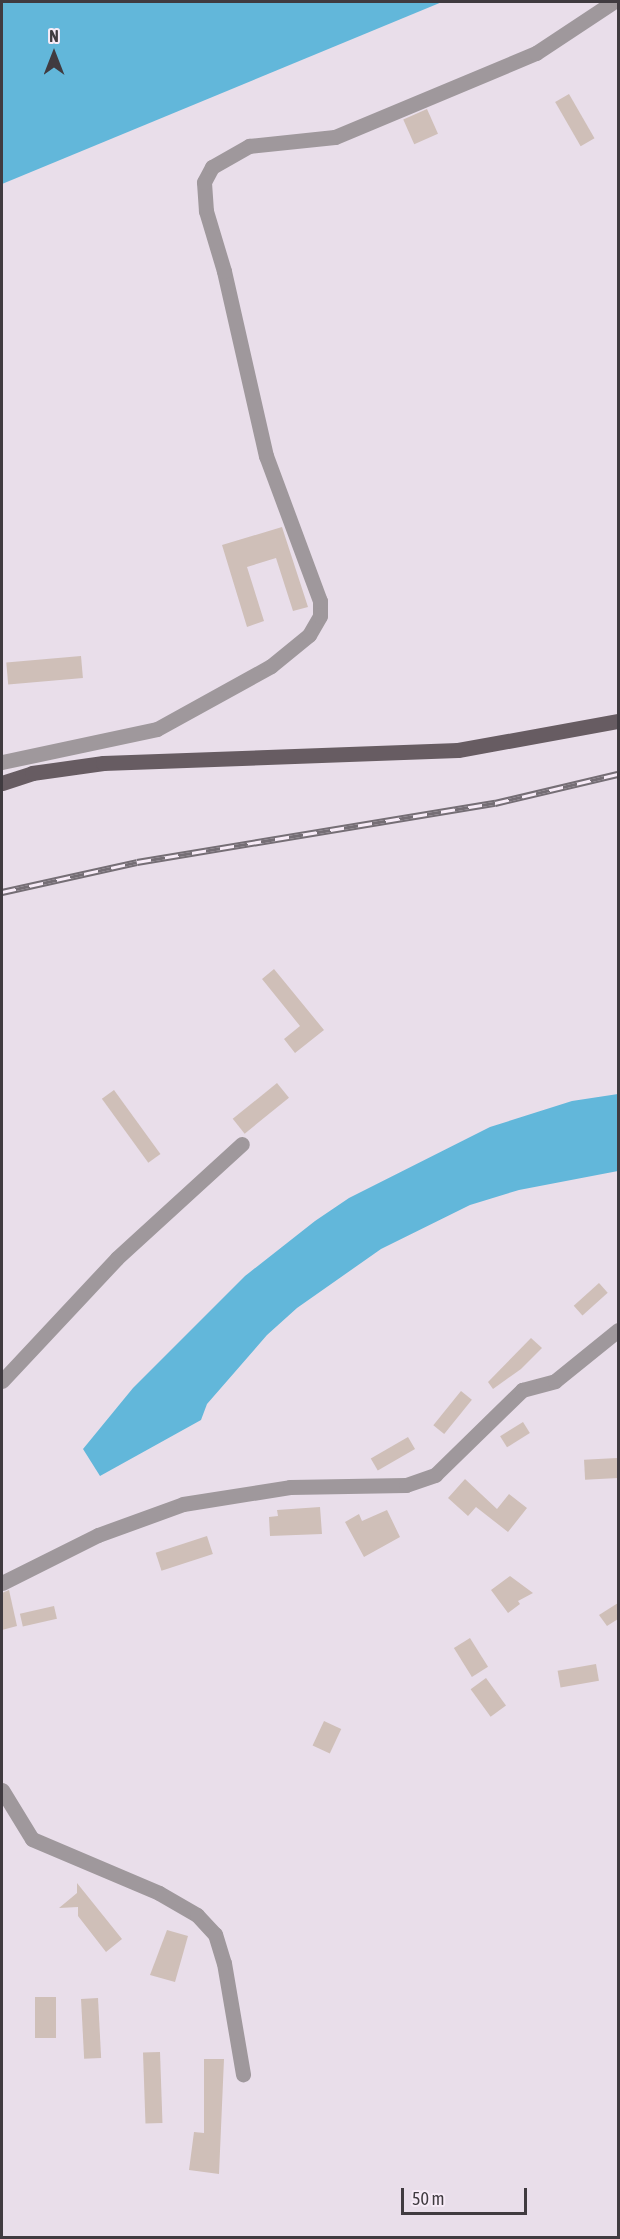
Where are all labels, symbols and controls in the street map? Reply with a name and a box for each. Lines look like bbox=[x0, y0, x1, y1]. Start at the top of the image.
north arrow bbox=[24, 24, 84, 84]
text: N bbox=[49, 27, 59, 45]
scale bar bbox=[404, 2176, 530, 2214]
text: 50 m bbox=[412, 2188, 444, 2209]

